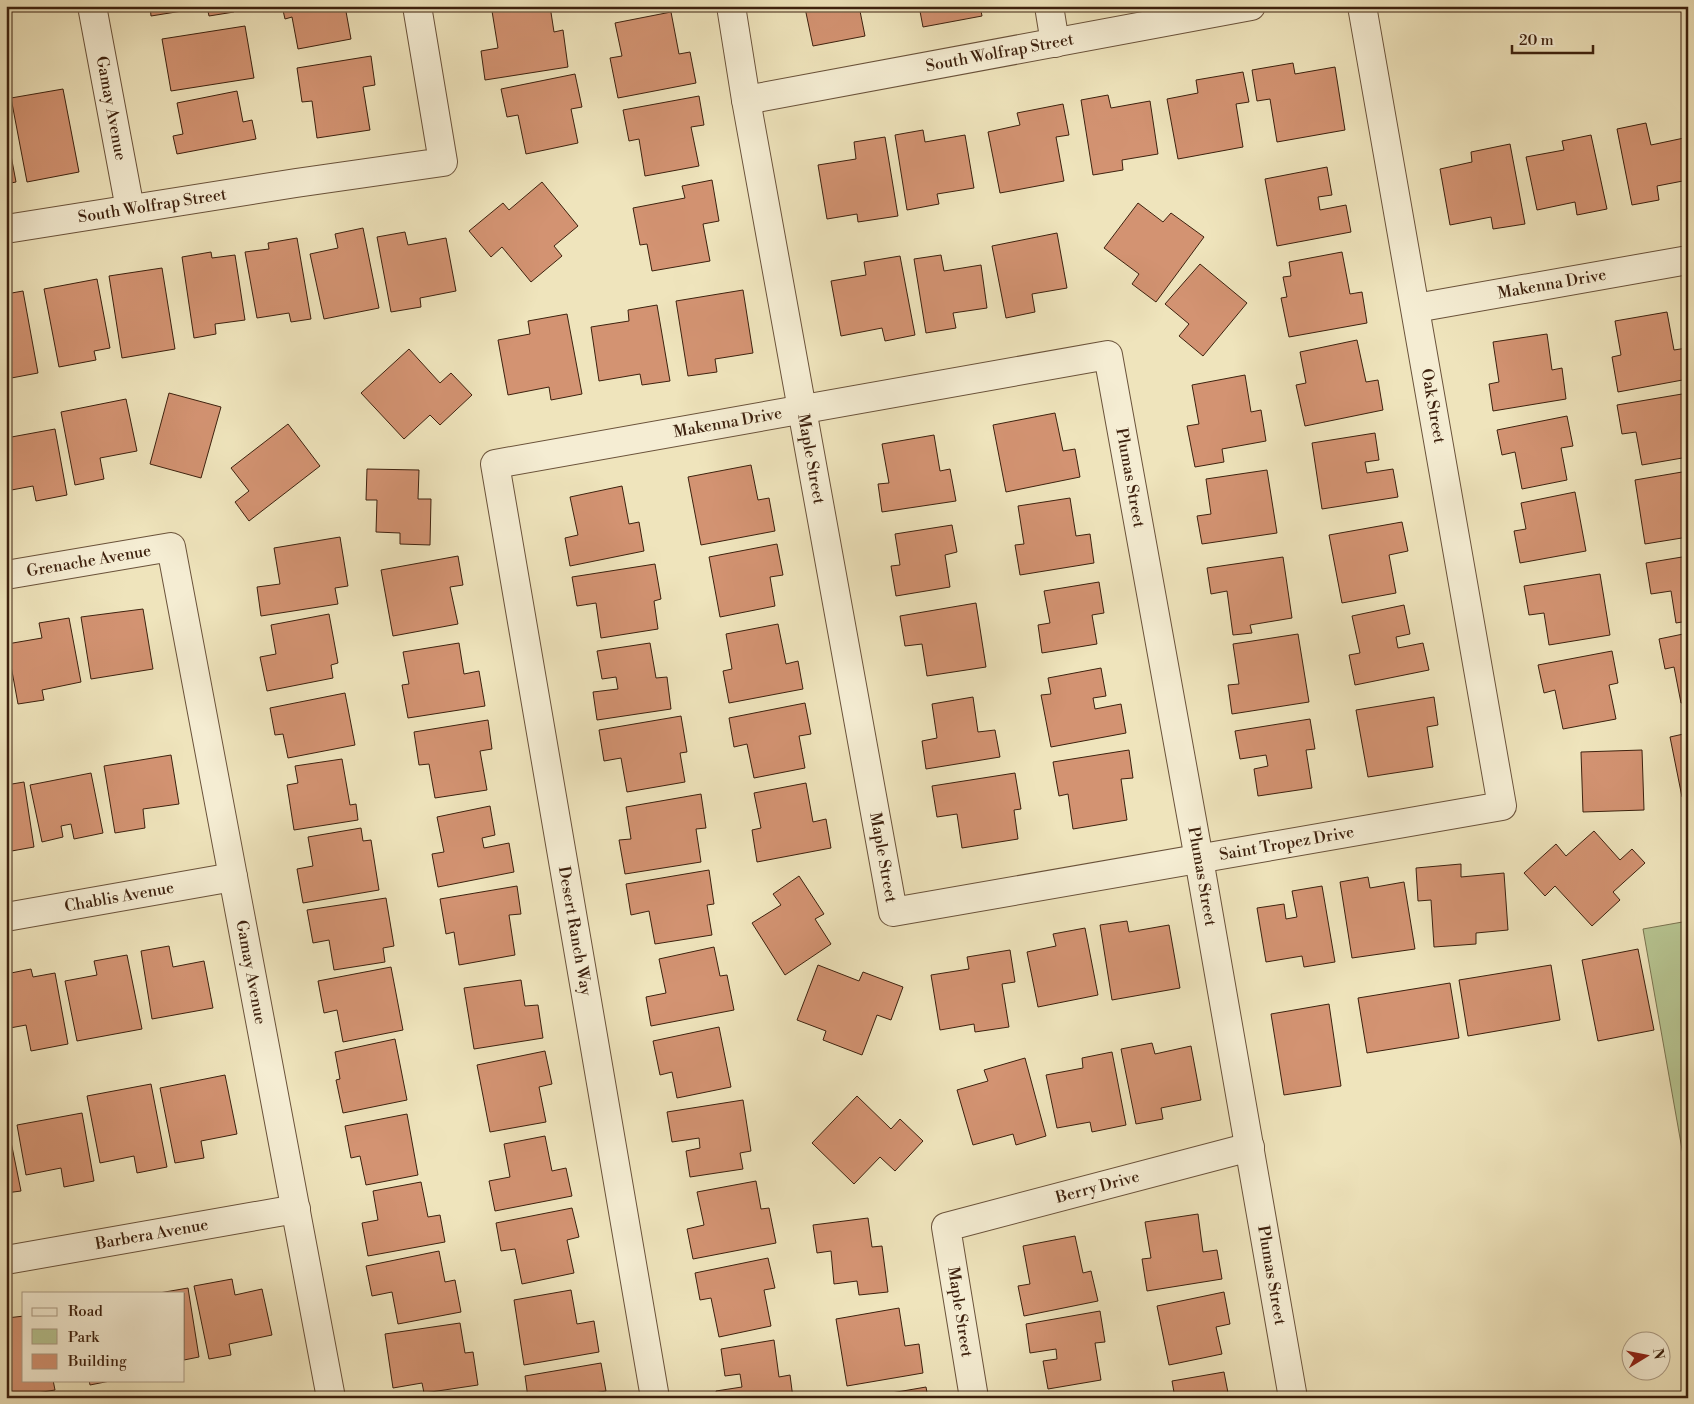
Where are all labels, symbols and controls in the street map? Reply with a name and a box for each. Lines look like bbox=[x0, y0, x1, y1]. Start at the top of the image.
scale bar bbox=[1512, 22, 1593, 54]
street label: South Wolfrap Street bbox=[924, 29, 1076, 76]
text: 20 m bbox=[1519, 31, 1554, 50]
street label: Gamay Avenue bbox=[92, 54, 131, 162]
street label: South Wolfrap Street bbox=[77, 184, 228, 227]
street label: Makenna Drive bbox=[1496, 265, 1608, 303]
street label: Oak Street bbox=[1417, 367, 1449, 445]
street label: Makenna Drive bbox=[672, 403, 784, 442]
street label: Maple Street bbox=[793, 412, 829, 506]
street label: Plumas Street bbox=[1111, 426, 1149, 529]
street label: Grenache Avenue bbox=[25, 541, 153, 581]
street label: Maple Street bbox=[865, 811, 901, 904]
street label: Saint Tropez Drive bbox=[1218, 822, 1356, 865]
street label: Plumas Street bbox=[1183, 825, 1221, 928]
street label: Desert Ranch Way bbox=[554, 865, 596, 997]
street label: Chablis Avenue bbox=[63, 878, 176, 917]
street label: Gamay Avenue bbox=[231, 918, 271, 1026]
street label: Berry Drive bbox=[1053, 1167, 1142, 1208]
street label: Barbera Avenue bbox=[93, 1215, 210, 1254]
street label: Plumas Street bbox=[1253, 1224, 1290, 1327]
street label: Maple Street bbox=[943, 1265, 977, 1359]
legend bbox=[22, 1292, 185, 1382]
text: Road bbox=[68, 1302, 103, 1321]
text: Park bbox=[68, 1328, 100, 1347]
north arrow bbox=[1622, 1332, 1672, 1382]
text: N bbox=[1648, 1347, 1668, 1361]
text: Building bbox=[67, 1352, 127, 1371]

